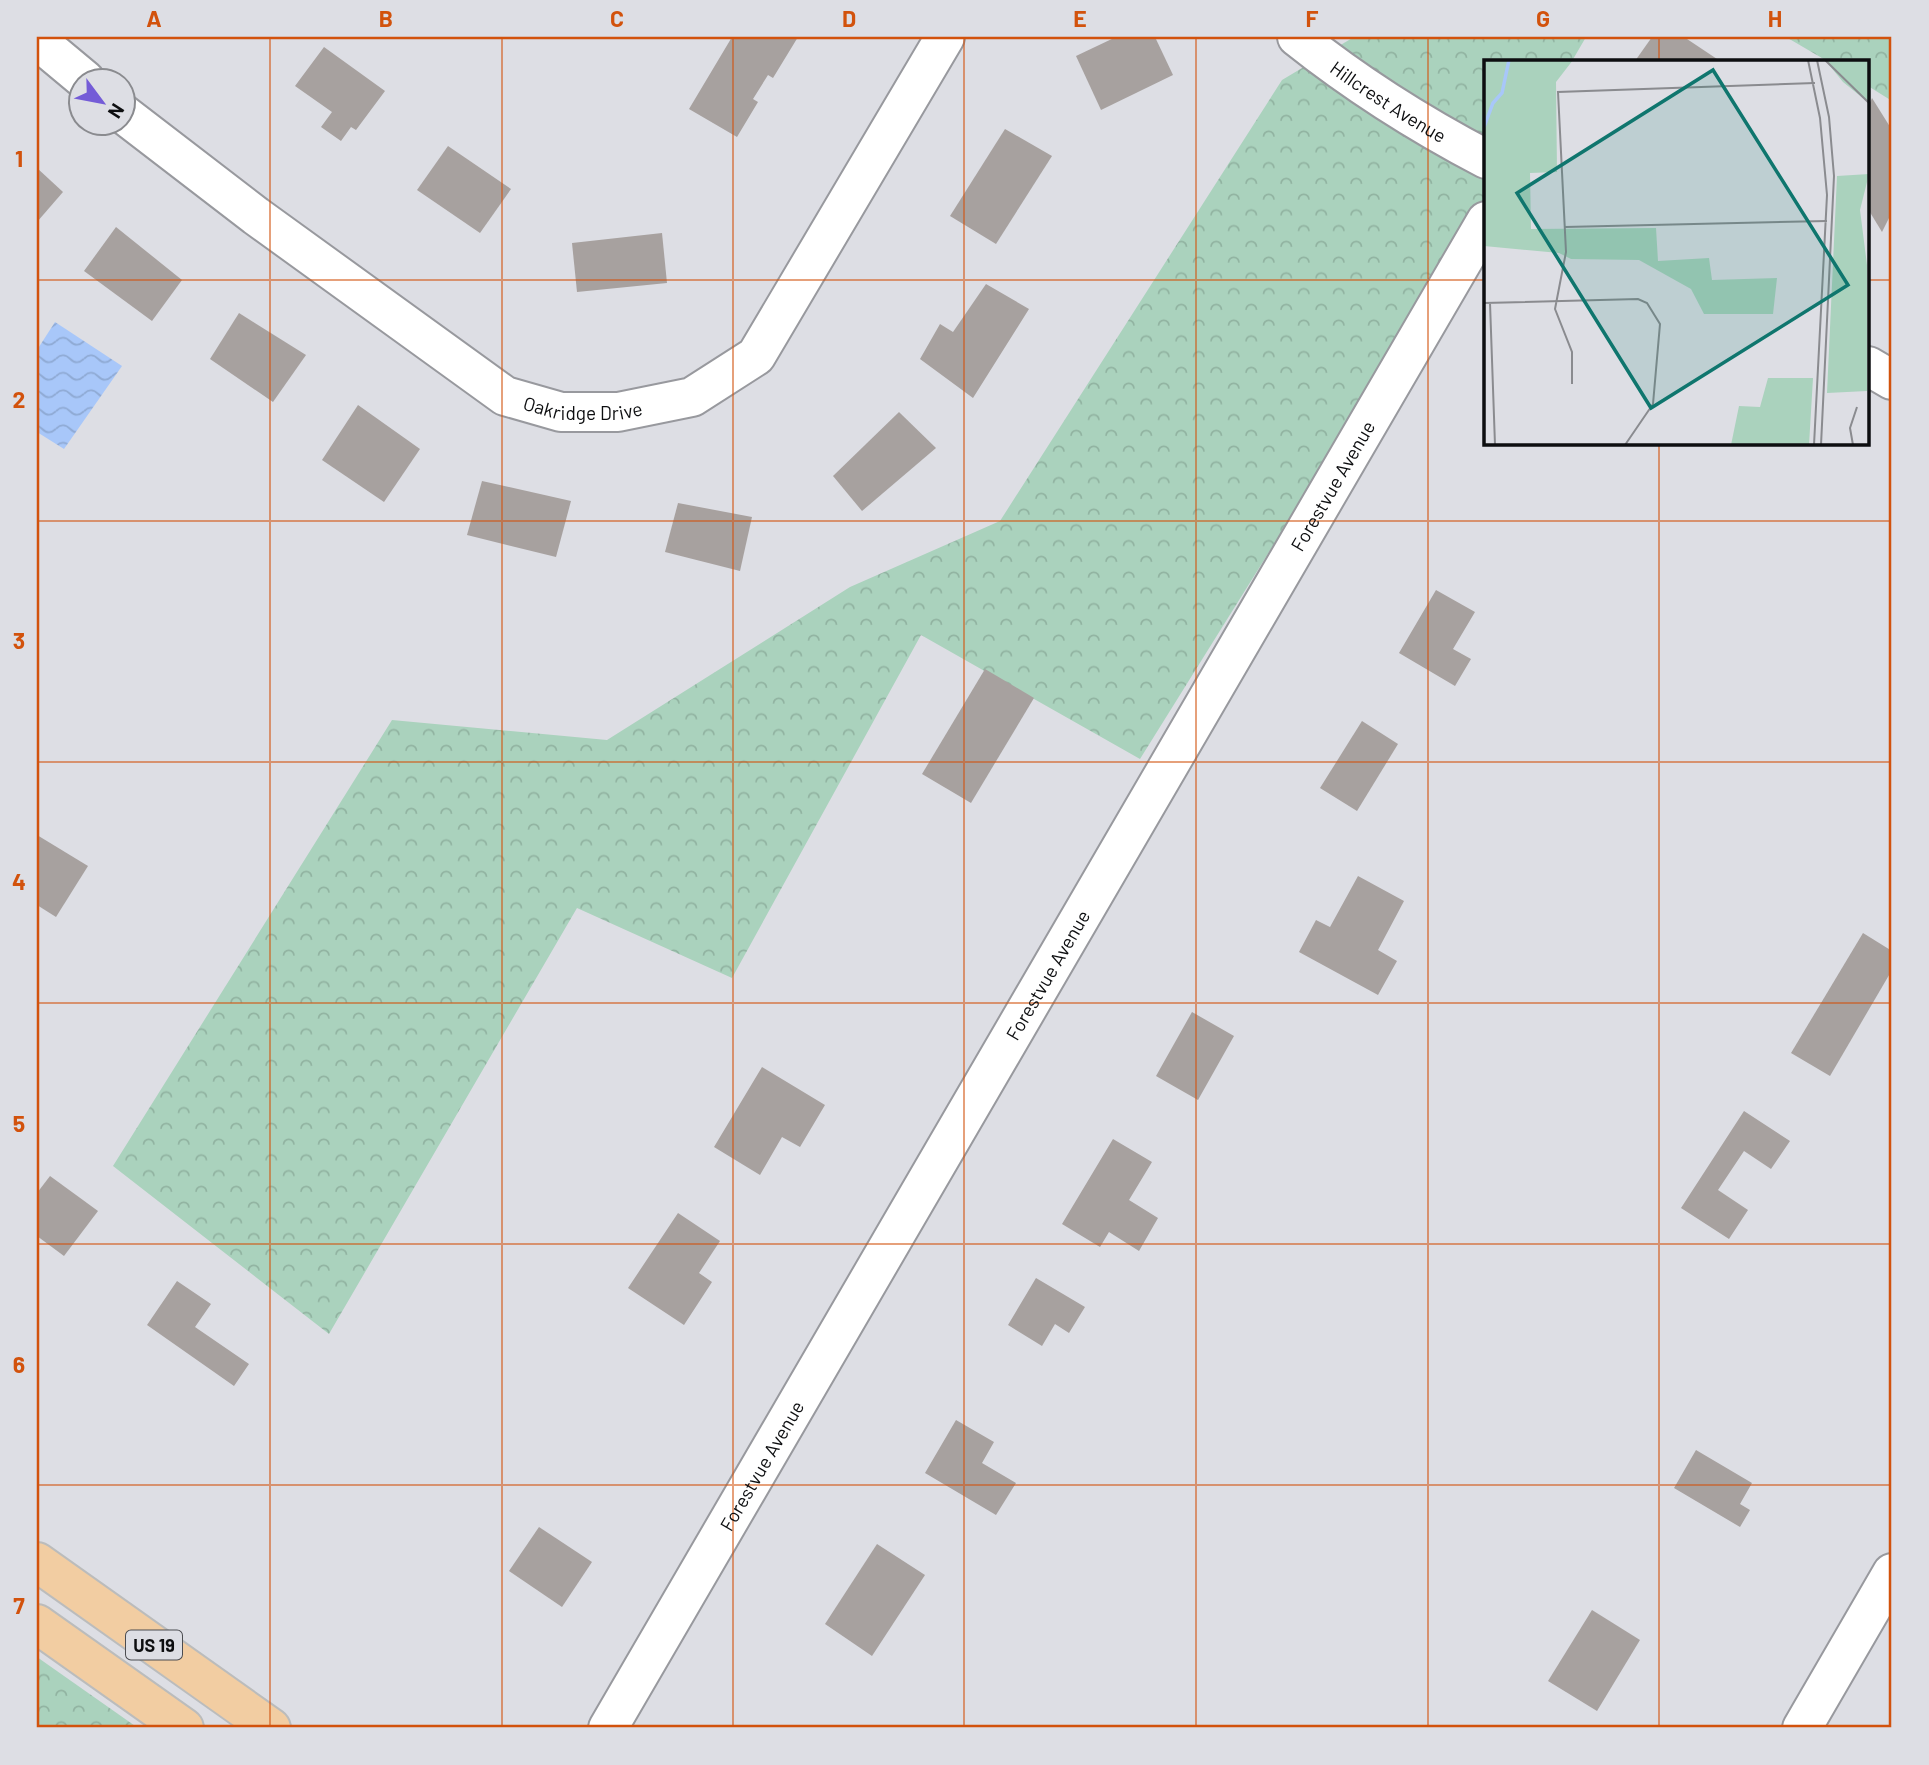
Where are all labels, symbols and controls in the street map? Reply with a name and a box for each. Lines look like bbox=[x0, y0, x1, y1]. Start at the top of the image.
text: A bbox=[146, 4, 162, 32]
text: B bbox=[379, 4, 393, 32]
text: C bbox=[610, 4, 624, 32]
text: D bbox=[842, 4, 856, 32]
text: E bbox=[1073, 4, 1087, 32]
text: F bbox=[1306, 4, 1319, 32]
text: G bbox=[1536, 4, 1550, 32]
text: H bbox=[1768, 4, 1782, 32]
street label: Hillcrest Avenue bbox=[1326, 55, 1451, 147]
inset map bbox=[1484, 60, 1870, 444]
north arrow bbox=[66, 66, 136, 136]
text: N bbox=[104, 100, 130, 123]
text: 1 bbox=[15, 144, 23, 172]
text: 2 bbox=[13, 385, 25, 413]
street label: Oakridge Drive bbox=[521, 390, 644, 424]
street label: Forestvue Avenue bbox=[1285, 416, 1379, 555]
text: 3 bbox=[13, 626, 25, 654]
text: 4 bbox=[12, 867, 26, 895]
street label: Forestvue Avenue bbox=[1000, 905, 1094, 1044]
text: 5 bbox=[13, 1109, 25, 1137]
text: 6 bbox=[13, 1350, 25, 1378]
street label: Forestvue Avenue bbox=[714, 1396, 808, 1535]
text: 7 bbox=[13, 1591, 25, 1619]
road number: US 19 bbox=[126, 1630, 182, 1660]

